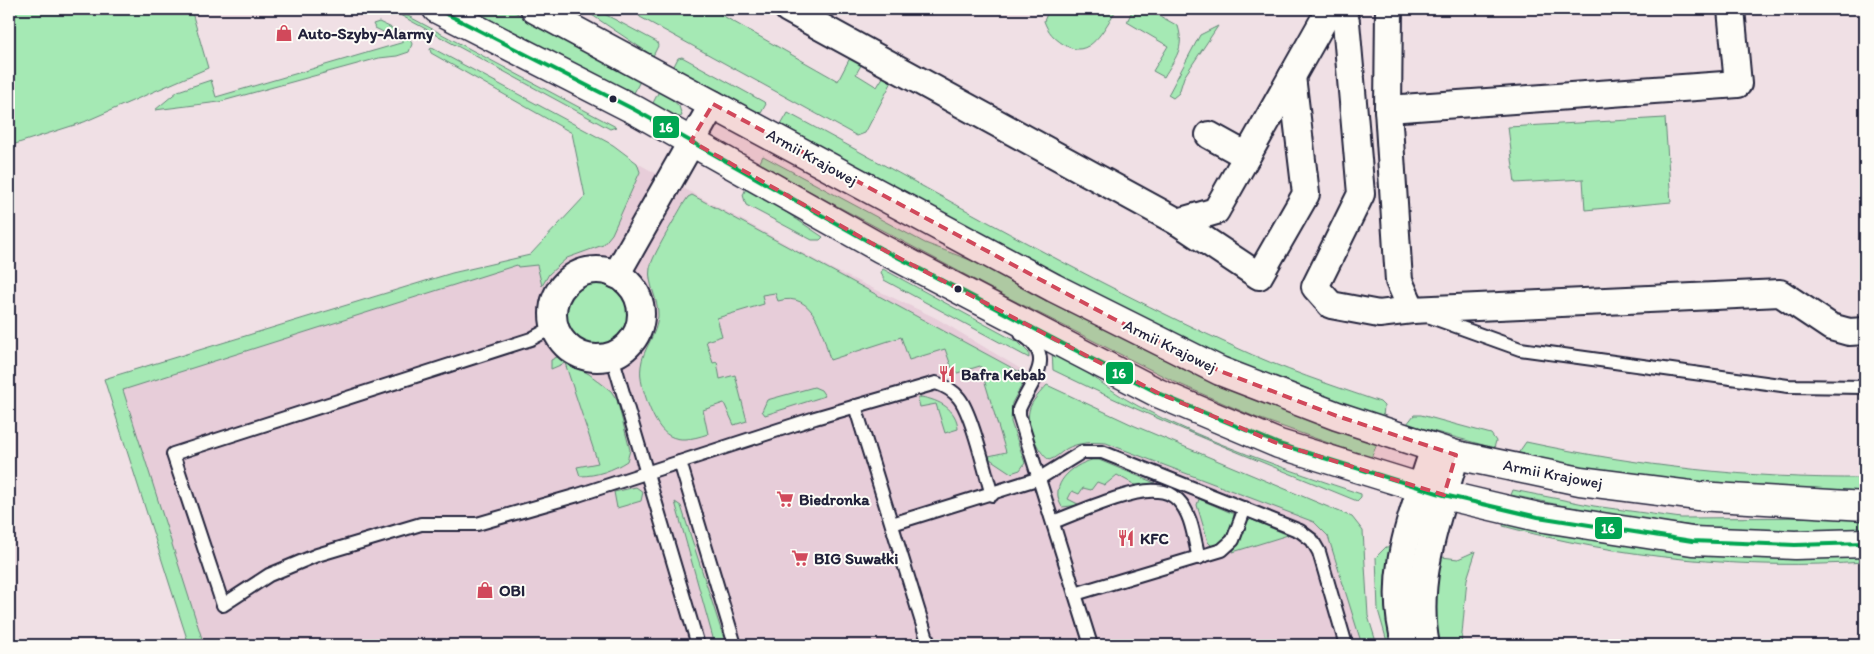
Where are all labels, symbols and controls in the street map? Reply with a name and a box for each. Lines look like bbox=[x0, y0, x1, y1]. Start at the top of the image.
shop icon: Auto-Szyby-Alarmy bbox=[274, 23, 294, 43]
place label: Auto-Szyby-Alarmy bbox=[297, 24, 434, 44]
unlabelled marker bbox=[608, 94, 618, 104]
line badge: 16 bbox=[652, 115, 680, 139]
text: 16 bbox=[659, 119, 674, 136]
street label: Armii Krajowej bbox=[763, 124, 861, 190]
unlabelled marker bbox=[953, 284, 963, 294]
street label: Armii Krajowej bbox=[1121, 315, 1219, 377]
line badge: 16 bbox=[1105, 361, 1134, 385]
restaurant icon: Bafra Kebab bbox=[937, 364, 957, 384]
place label: Bafra Kebab bbox=[961, 365, 1046, 384]
text: 16 bbox=[1112, 365, 1127, 382]
street label: Armii Krajowej bbox=[1502, 455, 1604, 493]
supermarket icon: Biedronka bbox=[775, 489, 795, 509]
place label: Biedronka bbox=[799, 490, 870, 509]
line badge: 16 bbox=[1594, 516, 1623, 540]
text: 16 bbox=[1601, 520, 1616, 537]
restaurant icon: KFC bbox=[1116, 528, 1136, 548]
place label: KFC bbox=[1140, 529, 1170, 548]
supermarket icon: BIG Suwałki bbox=[790, 548, 810, 568]
place label: BIG Suwałki bbox=[814, 549, 898, 568]
shop icon: OBI bbox=[475, 580, 495, 600]
place label: OBI bbox=[499, 581, 525, 600]

